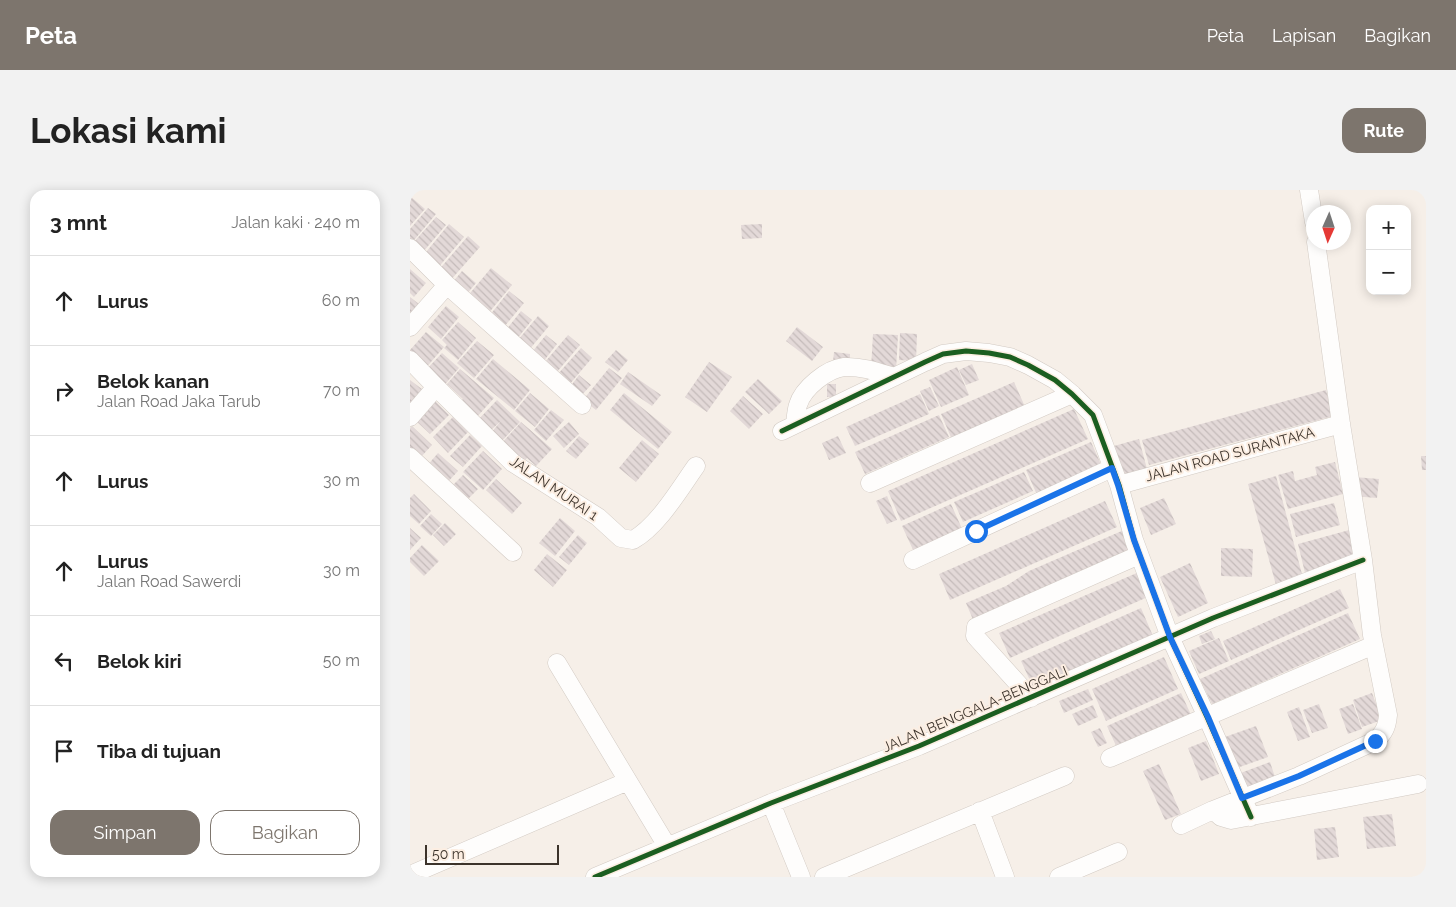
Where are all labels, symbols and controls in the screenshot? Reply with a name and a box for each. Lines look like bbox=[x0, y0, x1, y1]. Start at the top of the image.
text: Peta bbox=[25, 21, 77, 50]
text: Peta bbox=[1207, 25, 1244, 46]
text: Lapisan bbox=[1272, 25, 1336, 46]
text: Bagikan bbox=[1364, 25, 1431, 46]
button: Rute bbox=[1342, 108, 1426, 153]
text: Lokasi kami bbox=[30, 110, 227, 151]
north arrow bbox=[1306, 205, 1351, 250]
map controls bbox=[1366, 205, 1411, 295]
button: + bbox=[1366, 205, 1411, 250]
text: 3 mnt bbox=[50, 210, 107, 235]
text: Jalan kaki · 240 m bbox=[231, 213, 360, 232]
button: − bbox=[1366, 250, 1411, 295]
icon: ahead bbox=[50, 287, 78, 315]
text: Lurus bbox=[97, 290, 148, 312]
text: 60 m bbox=[322, 291, 360, 310]
text: Belok kanan bbox=[97, 370, 209, 392]
icon: right bbox=[50, 377, 78, 405]
text: 70 m bbox=[323, 381, 360, 400]
text: Jalan Road Jaka Tarub bbox=[97, 392, 261, 411]
street label: JALAN ROAD SURANTAKA bbox=[1144, 424, 1317, 484]
street label: JALAN MURAI 1 bbox=[507, 453, 601, 523]
icon: ahead bbox=[50, 467, 78, 495]
text: Lurus bbox=[97, 470, 148, 492]
text: 30 m bbox=[323, 471, 360, 490]
route start bbox=[965, 520, 988, 543]
text: Lurus bbox=[97, 550, 148, 572]
icon: ahead bbox=[50, 557, 78, 585]
text: 30 m bbox=[323, 561, 360, 580]
text: Jalan Road Sawerdi bbox=[97, 572, 241, 591]
icon: left bbox=[50, 647, 78, 675]
text: Belok kiri bbox=[97, 650, 182, 672]
text: 50 m bbox=[323, 651, 360, 670]
street label: JALAN BENGGALA-BENGGALI bbox=[880, 663, 1070, 755]
route end bbox=[1364, 730, 1387, 753]
icon: arrive bbox=[50, 737, 78, 765]
text: Tiba di tujuan bbox=[97, 740, 221, 762]
button: Simpan bbox=[50, 810, 200, 855]
button: Bagikan bbox=[210, 810, 360, 855]
scale bar bbox=[425, 842, 559, 865]
text: 50 m bbox=[432, 846, 465, 862]

